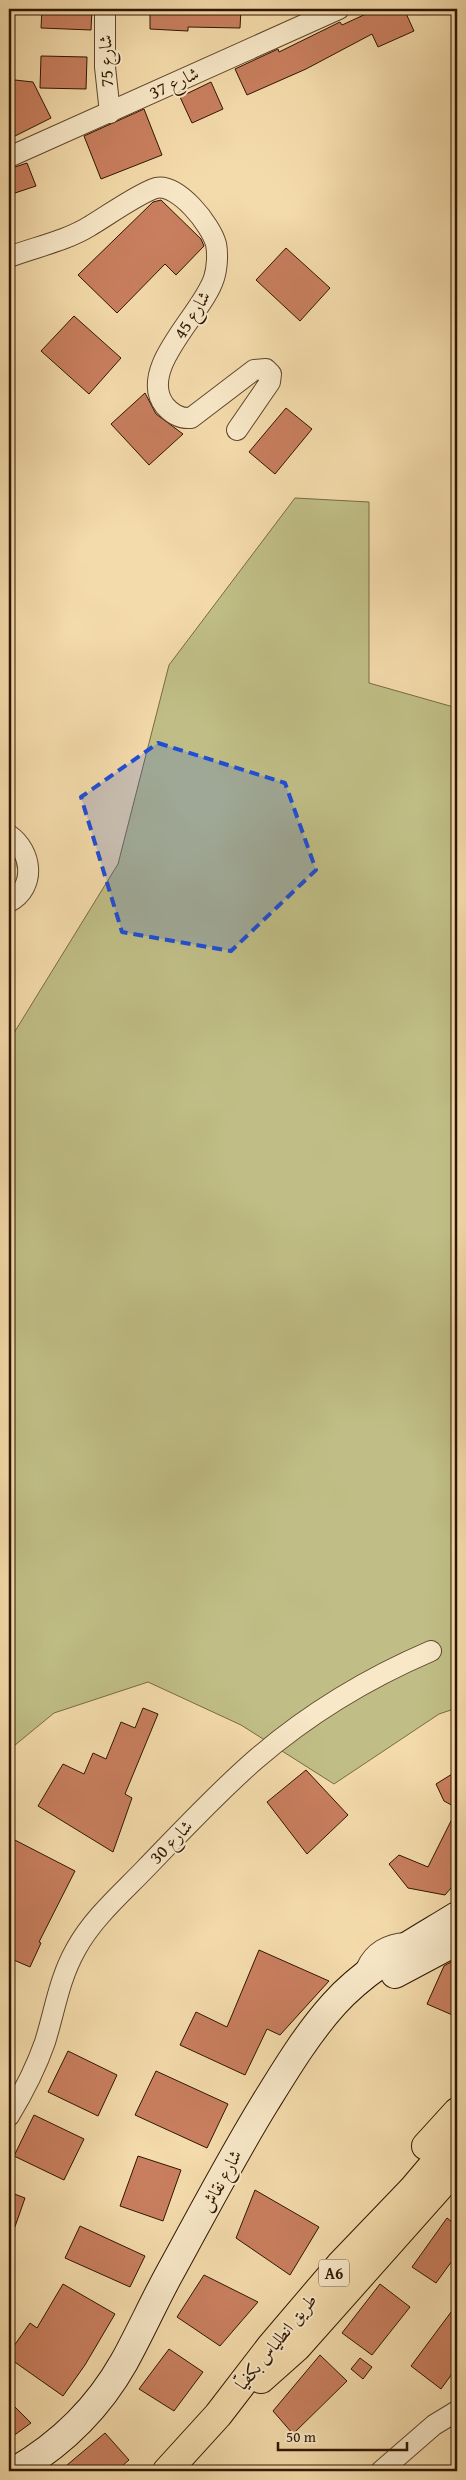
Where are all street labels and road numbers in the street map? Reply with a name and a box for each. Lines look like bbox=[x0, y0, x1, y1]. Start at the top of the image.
street label: شارع 75 bbox=[91, 34, 122, 88]
street label: شارع 37 bbox=[144, 59, 204, 108]
street label: شارع 45 bbox=[166, 285, 219, 345]
street label: شارع 30 bbox=[143, 1813, 200, 1871]
street label: شارع نقاش bbox=[193, 2145, 250, 2218]
road number: A6 bbox=[319, 2260, 349, 2286]
street label: طريق انطلياس بكفيّا bbox=[228, 2288, 323, 2396]

